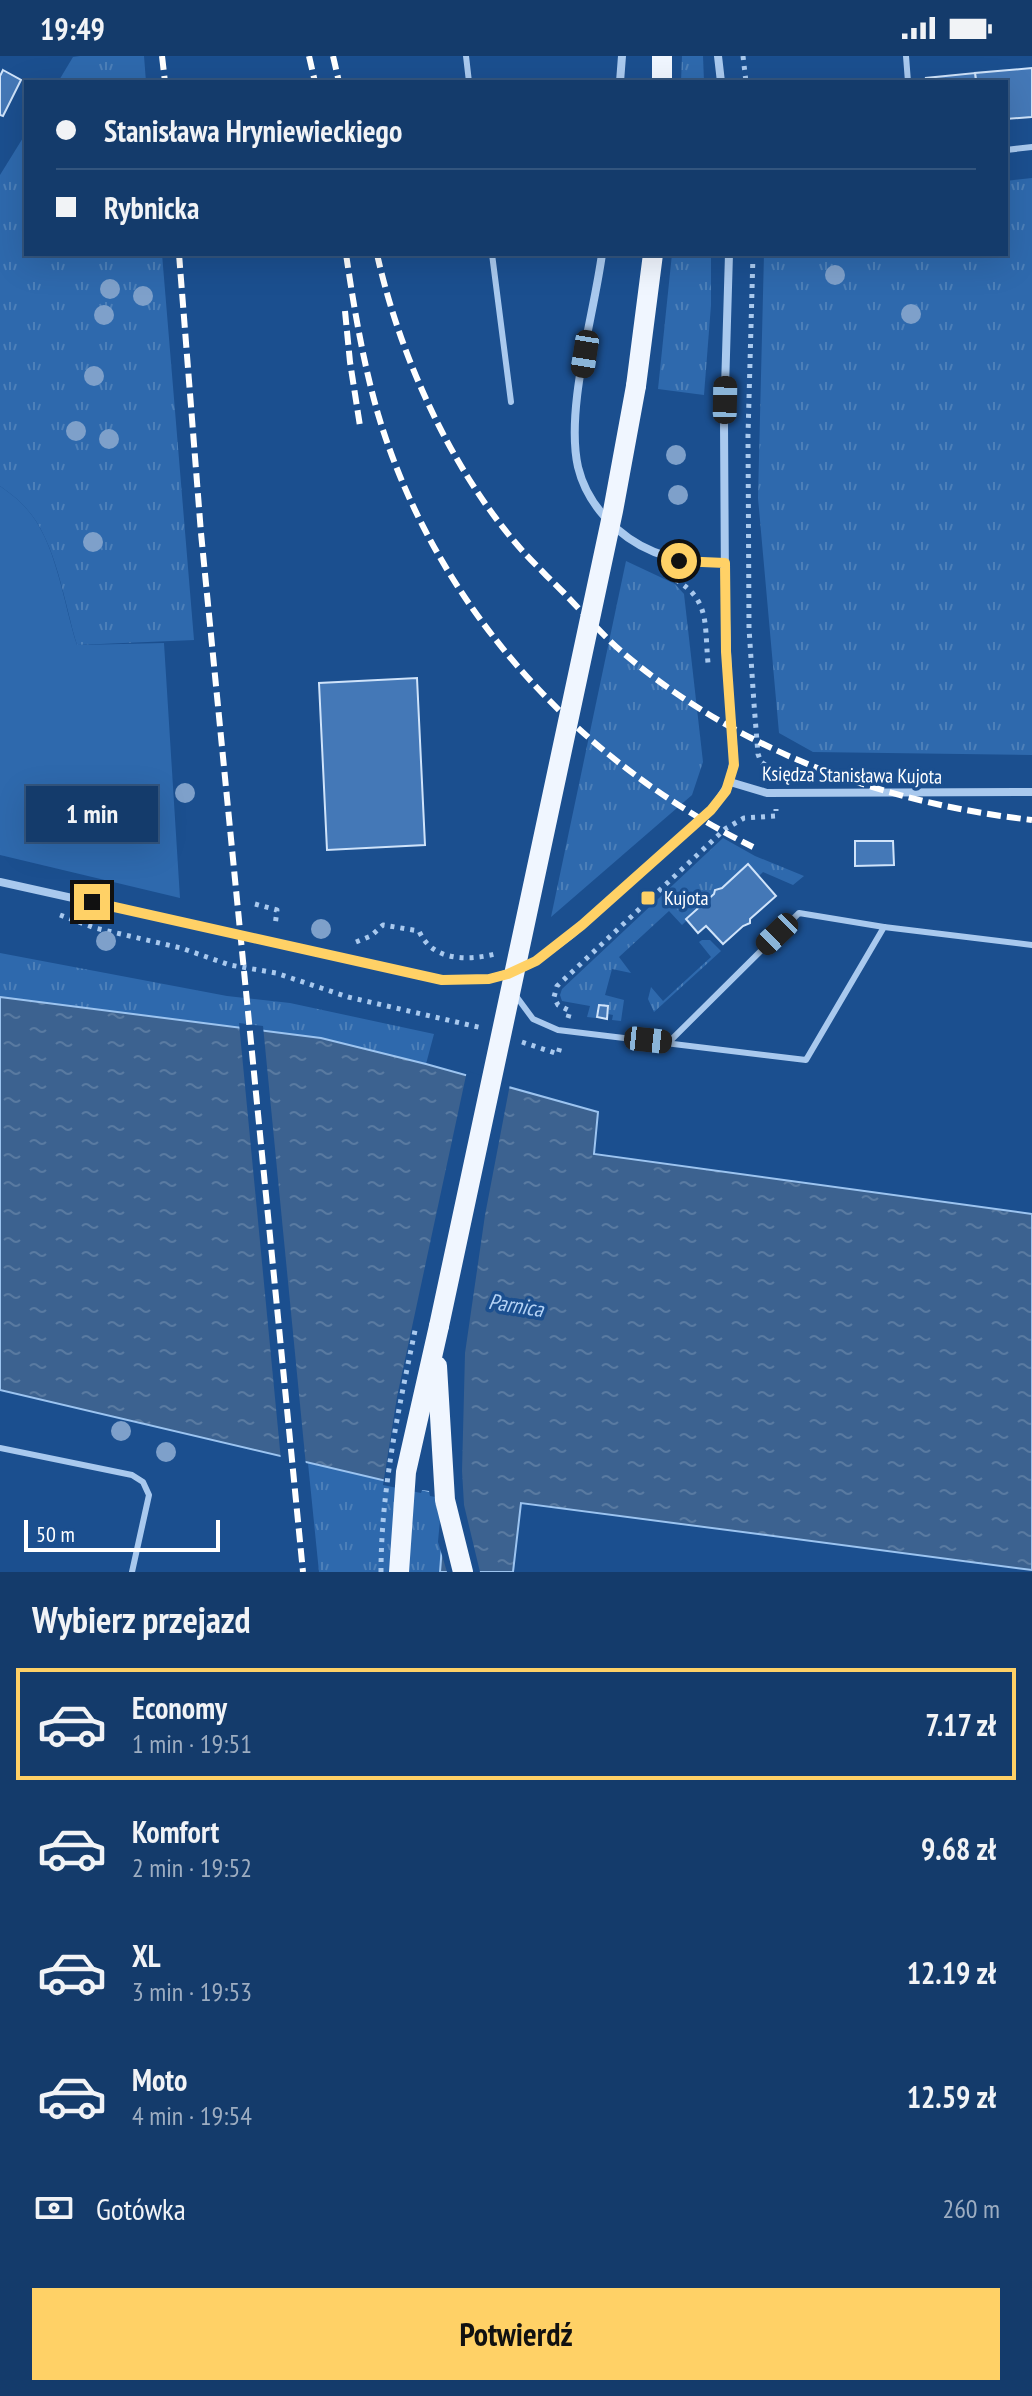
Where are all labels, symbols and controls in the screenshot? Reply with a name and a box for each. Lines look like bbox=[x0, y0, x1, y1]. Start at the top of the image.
text: 19:49 bbox=[40, 9, 105, 48]
text: Stanisława Hryniewieckiego bbox=[104, 111, 402, 150]
text: Rybnicka bbox=[104, 188, 199, 227]
car bbox=[569, 328, 601, 380]
car bbox=[713, 376, 737, 424]
route start bbox=[661, 543, 697, 579]
street label: Księdza Stanisława Kujota bbox=[762, 760, 942, 790]
callout: 1 min bbox=[26, 786, 158, 842]
text: 1 min bbox=[66, 797, 118, 830]
route end bbox=[74, 884, 110, 920]
place label: Kujota bbox=[664, 885, 709, 911]
marker: Kujota bbox=[639, 889, 657, 907]
car bbox=[751, 909, 803, 959]
car bbox=[623, 1026, 673, 1054]
water label: Parnica bbox=[487, 1287, 547, 1323]
scale bar bbox=[24, 1516, 220, 1552]
text: 50 m bbox=[36, 1520, 75, 1548]
text: Wybierz przejazd bbox=[32, 1596, 251, 1643]
icon: car bbox=[36, 1688, 108, 1760]
text: Economy bbox=[132, 1688, 227, 1727]
text: 7.17 zł bbox=[925, 1705, 996, 1744]
text: 1 min · 19:51 bbox=[132, 1727, 252, 1760]
icon: car bbox=[36, 1812, 108, 1884]
text: Komfort bbox=[132, 1812, 219, 1851]
text: 9.68 zł bbox=[921, 1829, 996, 1868]
text: 2 min · 19:52 bbox=[132, 1851, 252, 1884]
icon: car bbox=[36, 1936, 108, 2008]
text: XL bbox=[132, 1936, 161, 1975]
text: 12.19 zł bbox=[907, 1953, 996, 1992]
text: 3 min · 19:53 bbox=[132, 1975, 252, 2008]
icon: car bbox=[36, 2060, 108, 2132]
text: Moto bbox=[132, 2060, 187, 2099]
text: 12.59 zł bbox=[907, 2077, 996, 2116]
text: 4 min · 19:54 bbox=[132, 2099, 252, 2132]
icon: cash bbox=[32, 2186, 76, 2230]
text: Gotówka bbox=[96, 2189, 186, 2228]
text: 260 m bbox=[942, 2192, 1000, 2225]
button: Potwierdź bbox=[32, 2288, 1000, 2380]

